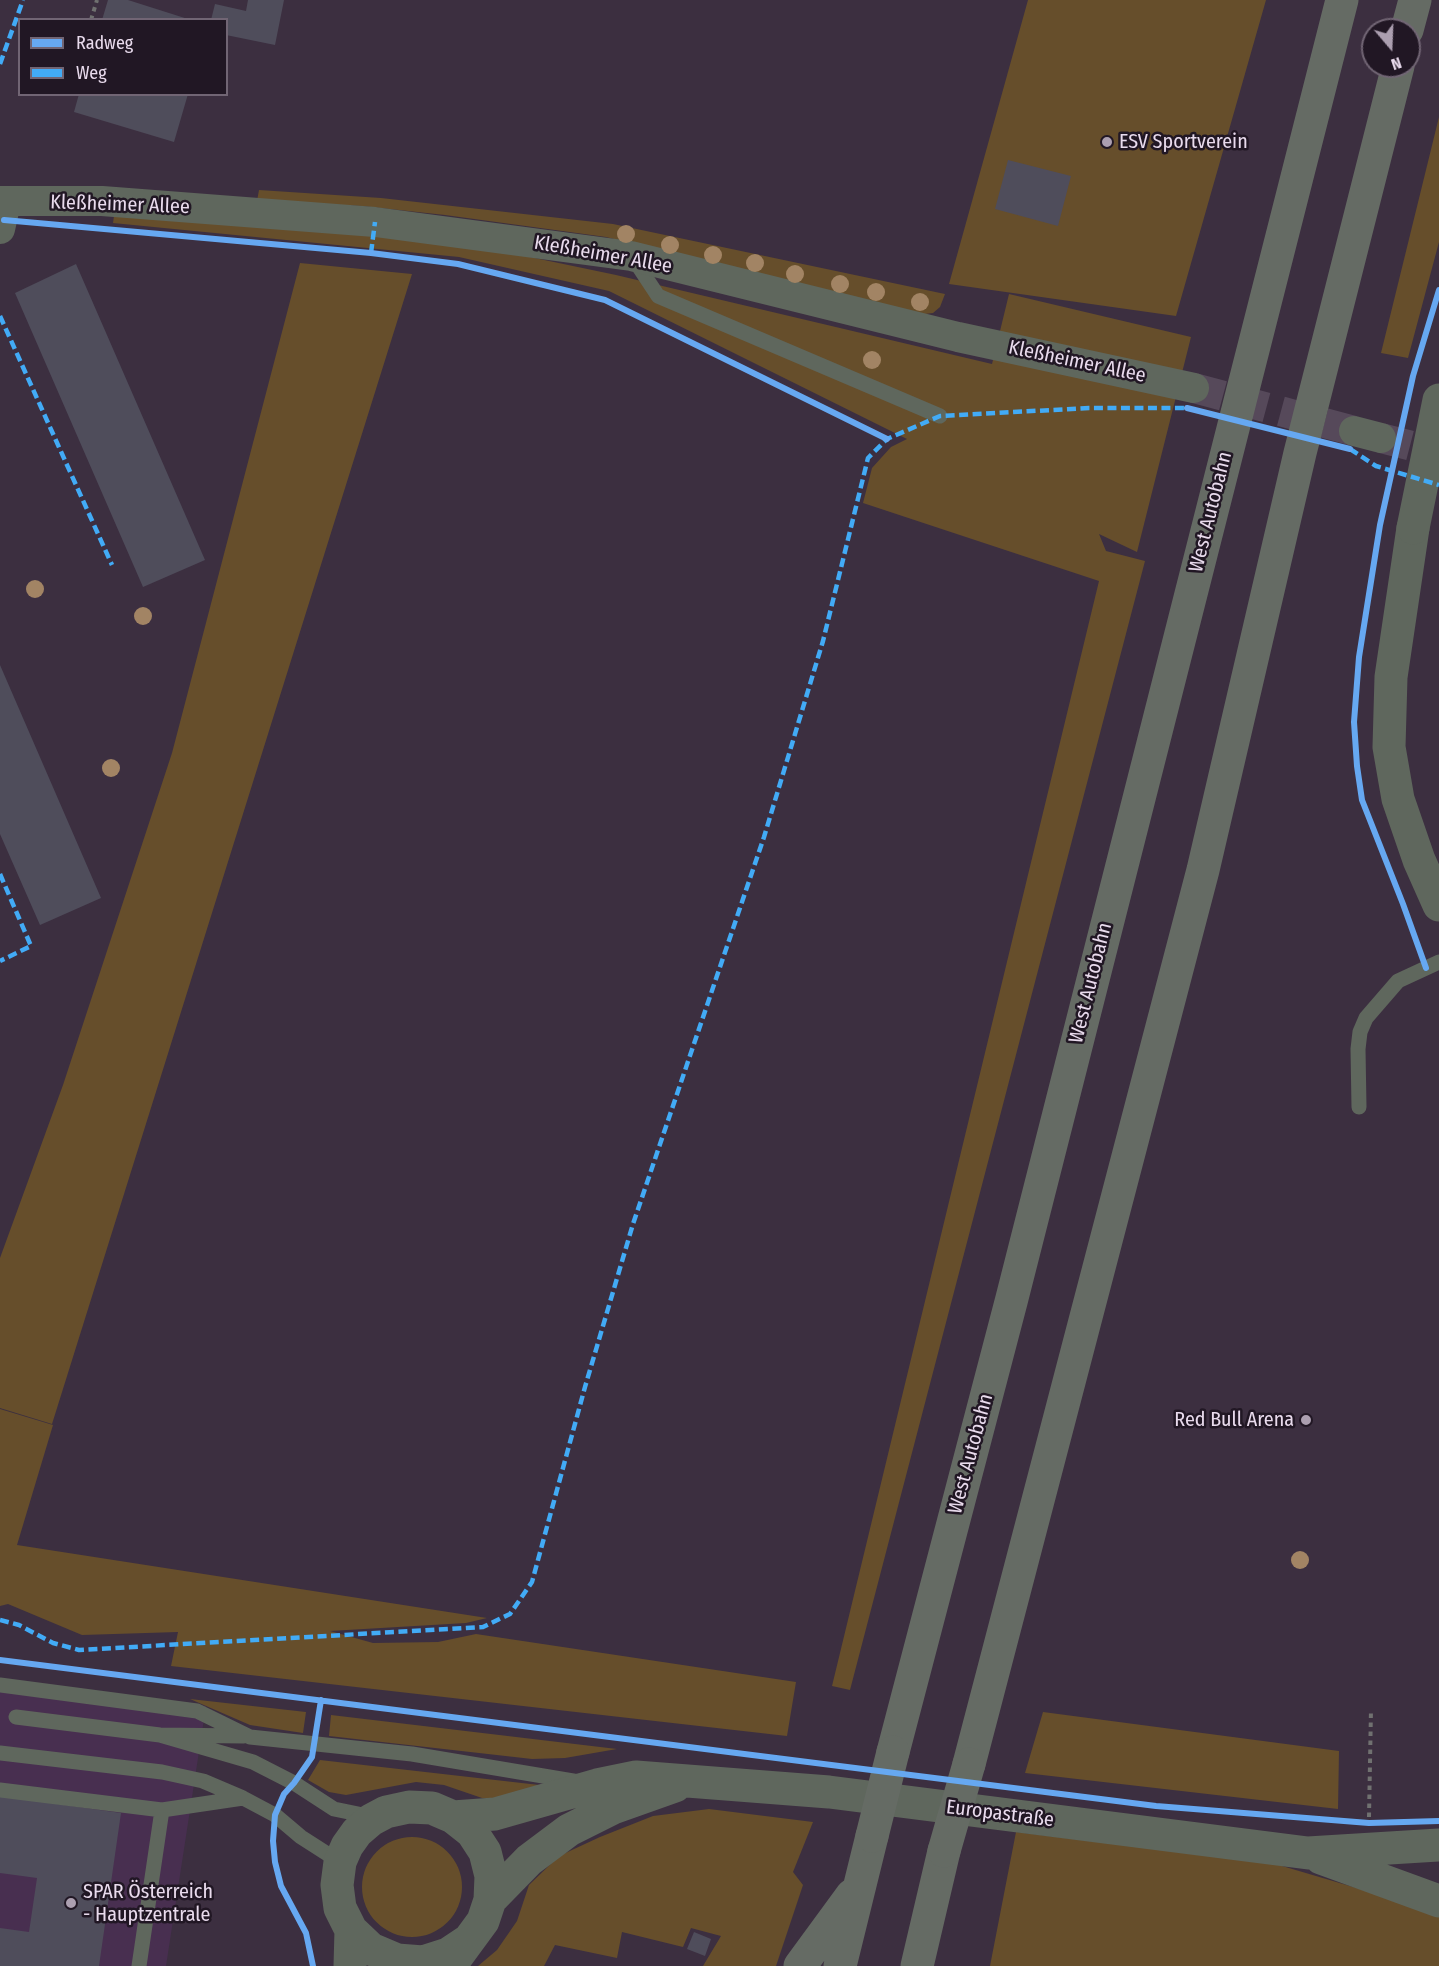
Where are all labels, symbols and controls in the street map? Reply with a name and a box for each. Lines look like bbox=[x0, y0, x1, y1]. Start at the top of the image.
legend bbox=[18, 18, 228, 96]
north arrow bbox=[1361, 18, 1421, 78]
text: Radweg bbox=[76, 32, 133, 54]
text: N bbox=[1389, 53, 1404, 74]
text: Weg bbox=[76, 62, 107, 84]
place label: ESV Sportverein bbox=[1119, 130, 1248, 154]
marker: ESV Sportverein bbox=[1100, 135, 1114, 149]
street label: Kleßheimer Allee bbox=[50, 191, 190, 219]
street label: Kleßheimer Allee bbox=[532, 231, 674, 279]
street label: Kleßheimer Allee bbox=[1006, 336, 1148, 388]
street label: West Autobahn bbox=[1184, 449, 1238, 575]
street label: West Autobahn bbox=[1064, 920, 1118, 1046]
street label: West Autobahn bbox=[943, 1391, 999, 1517]
place label: Red Bull Arena bbox=[1174, 1408, 1294, 1432]
marker: Red Bull Arena bbox=[1299, 1413, 1313, 1427]
street label: Europastraße bbox=[945, 1795, 1055, 1833]
place label: SPAR Österreich - Hauptzentrale bbox=[83, 1880, 213, 1927]
marker: SPAR Österreich - Hauptzentrale bbox=[64, 1896, 78, 1910]

